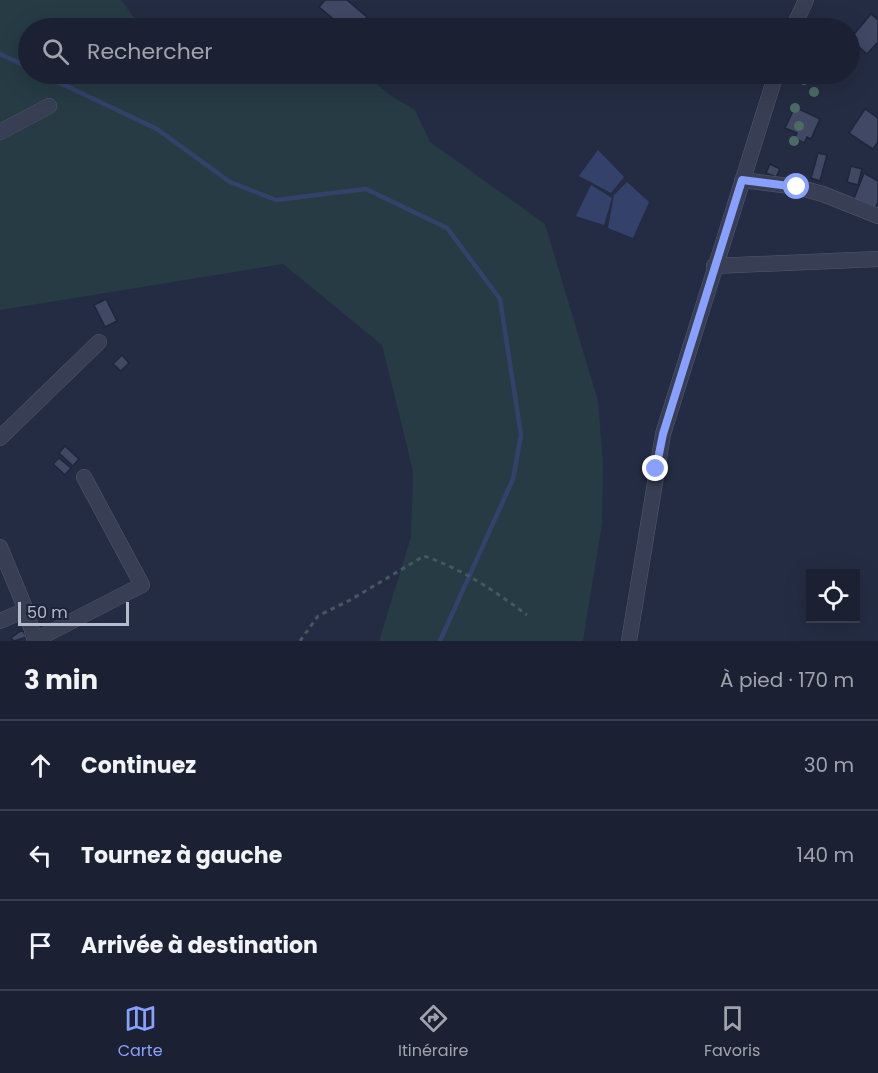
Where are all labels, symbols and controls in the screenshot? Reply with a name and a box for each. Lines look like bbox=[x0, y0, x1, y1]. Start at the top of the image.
search box bbox=[18, 18, 860, 84]
icon: search bbox=[39, 35, 72, 68]
text: Rechercher bbox=[87, 36, 213, 67]
route start bbox=[783, 173, 809, 199]
route end bbox=[642, 455, 668, 481]
map controls bbox=[806, 569, 860, 623]
button: locate bbox=[806, 569, 860, 623]
scale bar bbox=[18, 599, 129, 626]
text: 50 m bbox=[27, 601, 68, 624]
text: 3 min bbox=[24, 662, 98, 698]
text: À pied · 170 m bbox=[720, 666, 854, 694]
icon: ahead bbox=[24, 749, 57, 782]
text: Continuez bbox=[81, 750, 196, 781]
text: 30 m bbox=[804, 751, 854, 779]
icon: left bbox=[24, 839, 57, 872]
text: Tournez à gauche bbox=[81, 840, 282, 871]
text: 140 m bbox=[797, 841, 854, 869]
icon: arrive bbox=[24, 929, 57, 962]
text: Arrivée à destination bbox=[81, 930, 318, 961]
tab: Carte bbox=[118, 1002, 163, 1063]
tab: Itinéraire bbox=[398, 1002, 468, 1063]
tab: Favoris bbox=[704, 1002, 760, 1063]

